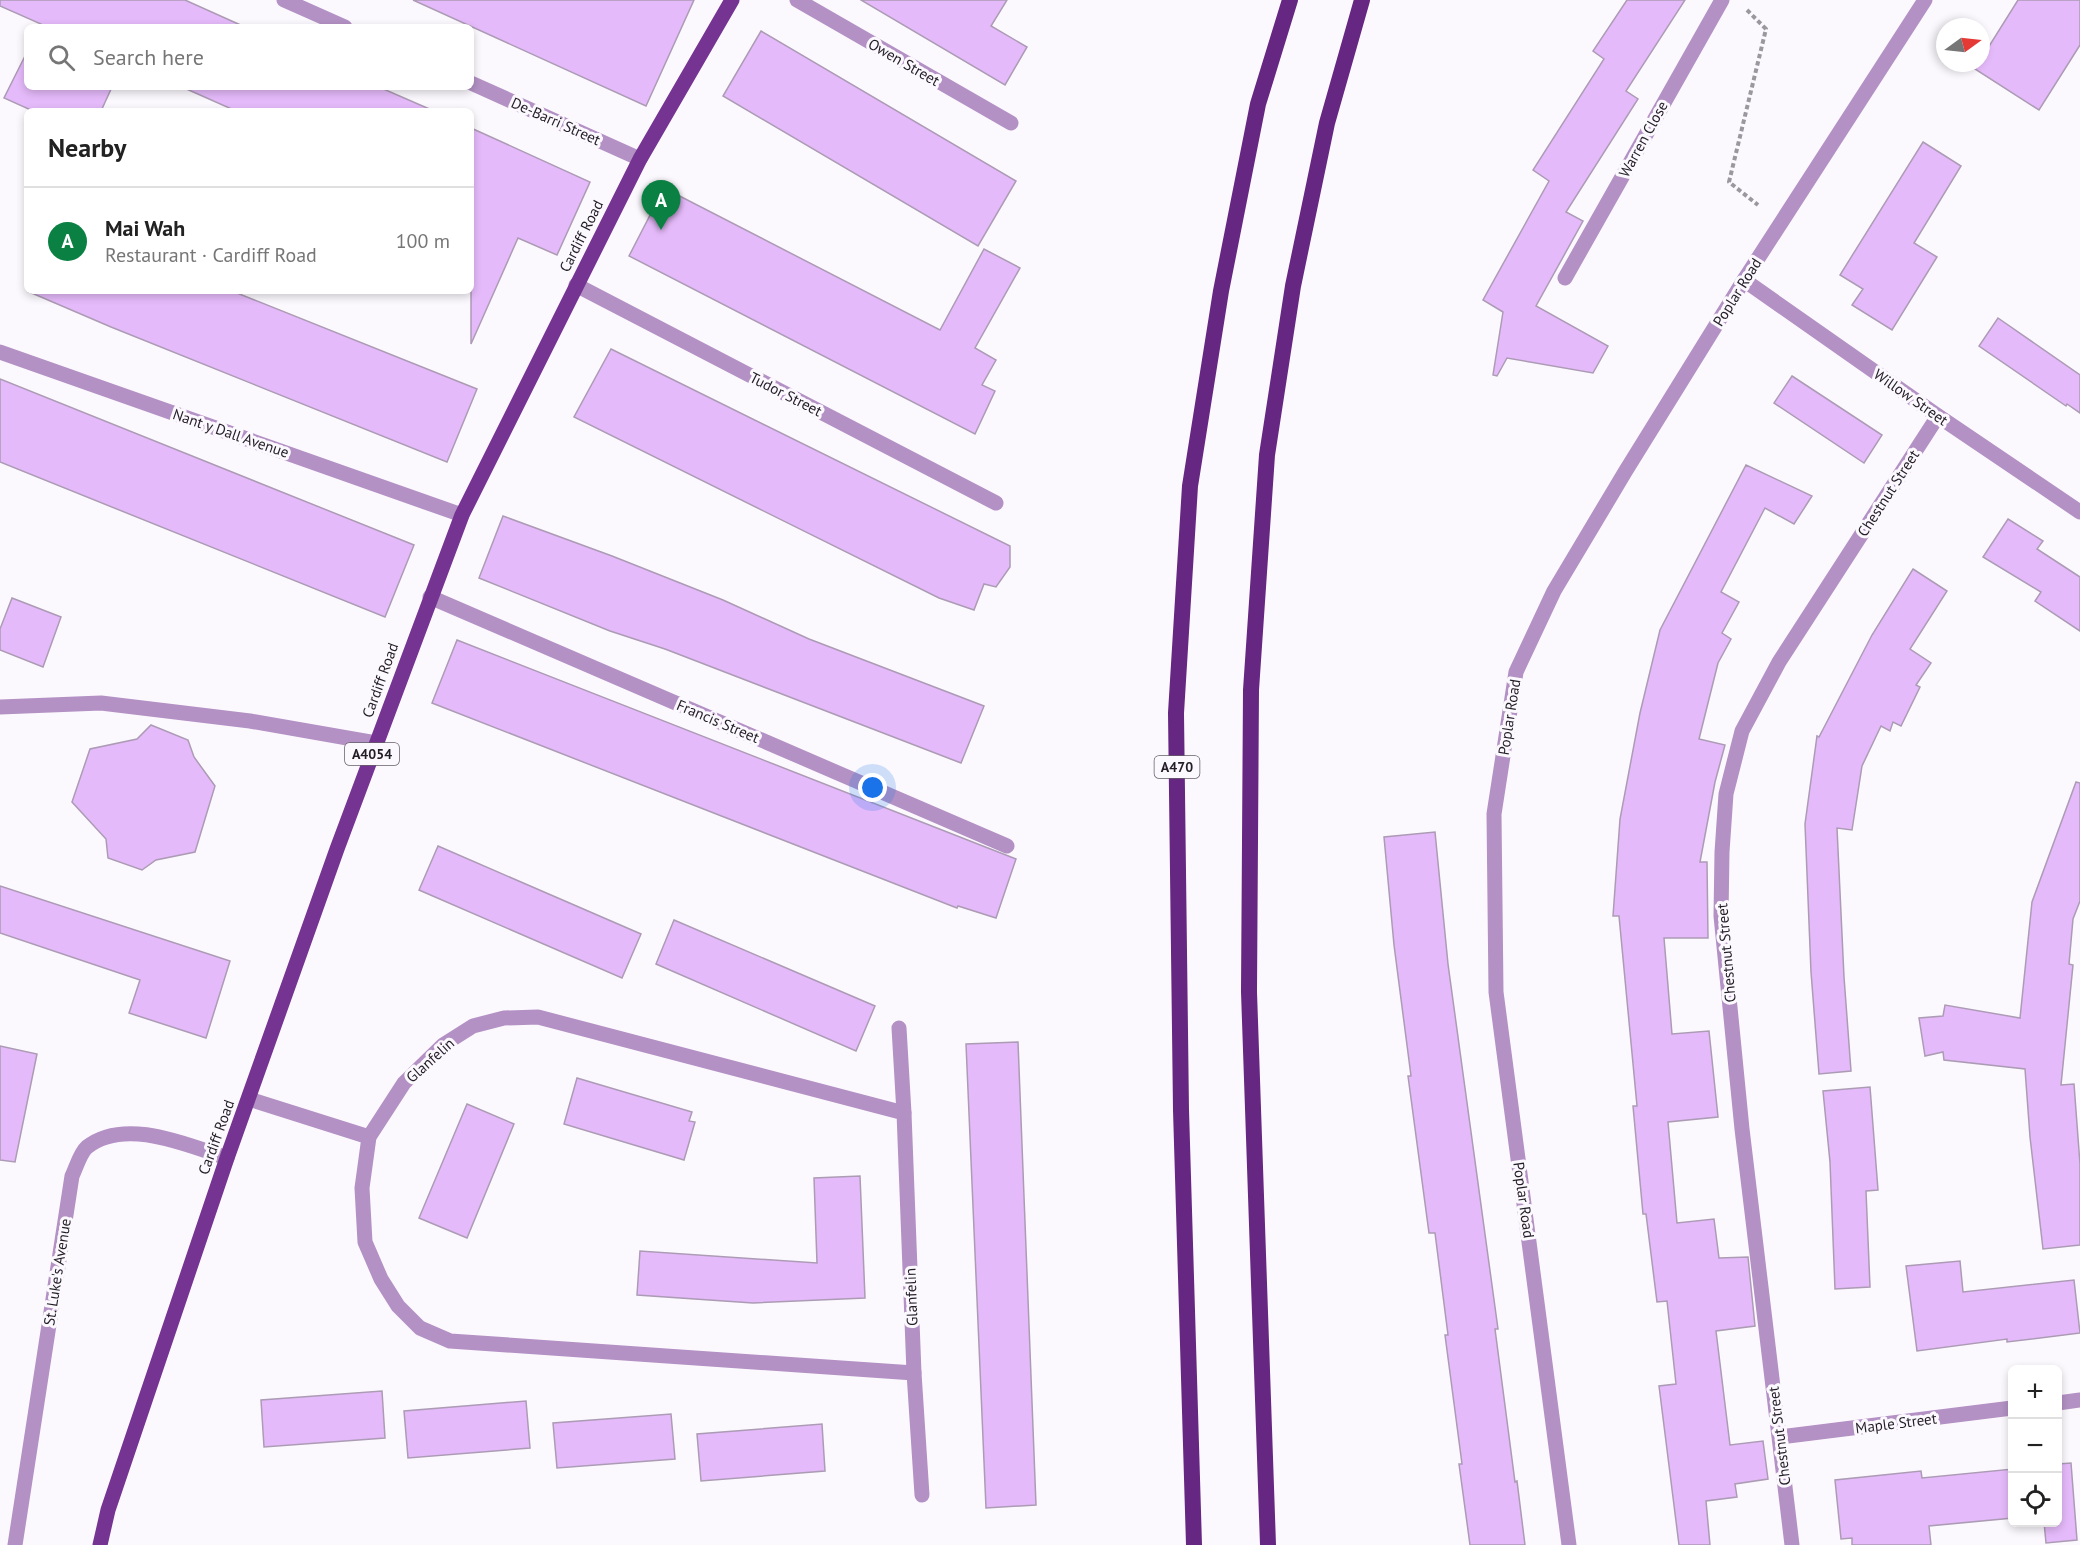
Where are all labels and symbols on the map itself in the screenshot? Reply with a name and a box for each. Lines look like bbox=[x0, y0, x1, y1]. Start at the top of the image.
north arrow bbox=[1936, 18, 1990, 72]
street label: Owen Street bbox=[865, 34, 943, 90]
street label: De-Barri Street bbox=[508, 93, 604, 149]
street label: Warren Close bbox=[1614, 98, 1672, 180]
pin: A bbox=[642, 180, 680, 230]
street label: Cardiff Road bbox=[555, 197, 607, 275]
street label: Poplar Road bbox=[1709, 254, 1765, 330]
street label: Willow Street bbox=[1870, 365, 1952, 429]
street label: Tudor Street bbox=[747, 368, 825, 420]
street label: Nant y Dall Avenue bbox=[170, 404, 292, 462]
street label: Chestnut Street bbox=[1853, 446, 1923, 540]
street label: Cardiff Road bbox=[358, 640, 402, 720]
street label: Poplar Road bbox=[1494, 678, 1524, 756]
street label: Francis Street bbox=[674, 695, 762, 747]
road number: A4054 bbox=[345, 743, 399, 765]
road number: A470 bbox=[1154, 756, 1200, 778]
your location bbox=[858, 773, 887, 802]
street label: Chestnut Street bbox=[1712, 903, 1740, 1003]
street label: Glanfelin bbox=[402, 1034, 458, 1086]
street label: Cardiff Road bbox=[194, 1097, 238, 1177]
street label: Poplar Road bbox=[1509, 1161, 1539, 1239]
street label: St. Luke's Avenue bbox=[39, 1217, 75, 1327]
street label: Glanfelin bbox=[900, 1268, 922, 1326]
street label: Chestnut Street bbox=[1764, 1385, 1794, 1487]
street label: Maple Street bbox=[1854, 1409, 1938, 1437]

